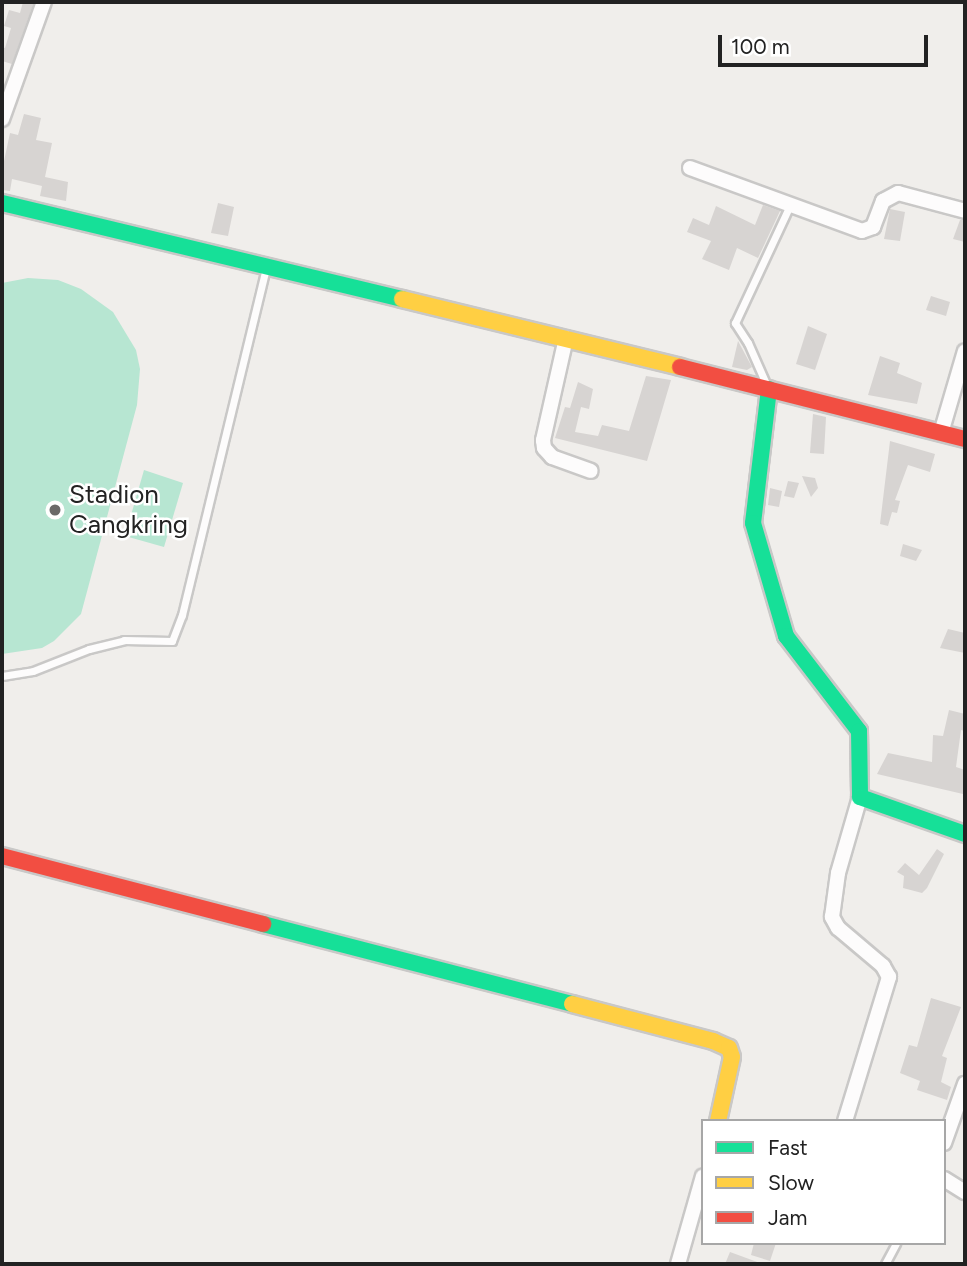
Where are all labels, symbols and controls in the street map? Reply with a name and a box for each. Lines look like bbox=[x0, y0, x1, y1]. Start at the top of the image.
scale bar bbox=[722, 21, 932, 65]
text: 100 m bbox=[731, 34, 790, 59]
place label: Stadion Cangkring bbox=[69, 479, 188, 540]
marker: Stadion Cangkring bbox=[47, 502, 63, 518]
legend bbox=[701, 1119, 946, 1245]
text: Fast bbox=[768, 1135, 808, 1160]
text: Slow bbox=[768, 1170, 814, 1195]
text: Jam bbox=[768, 1205, 807, 1230]

